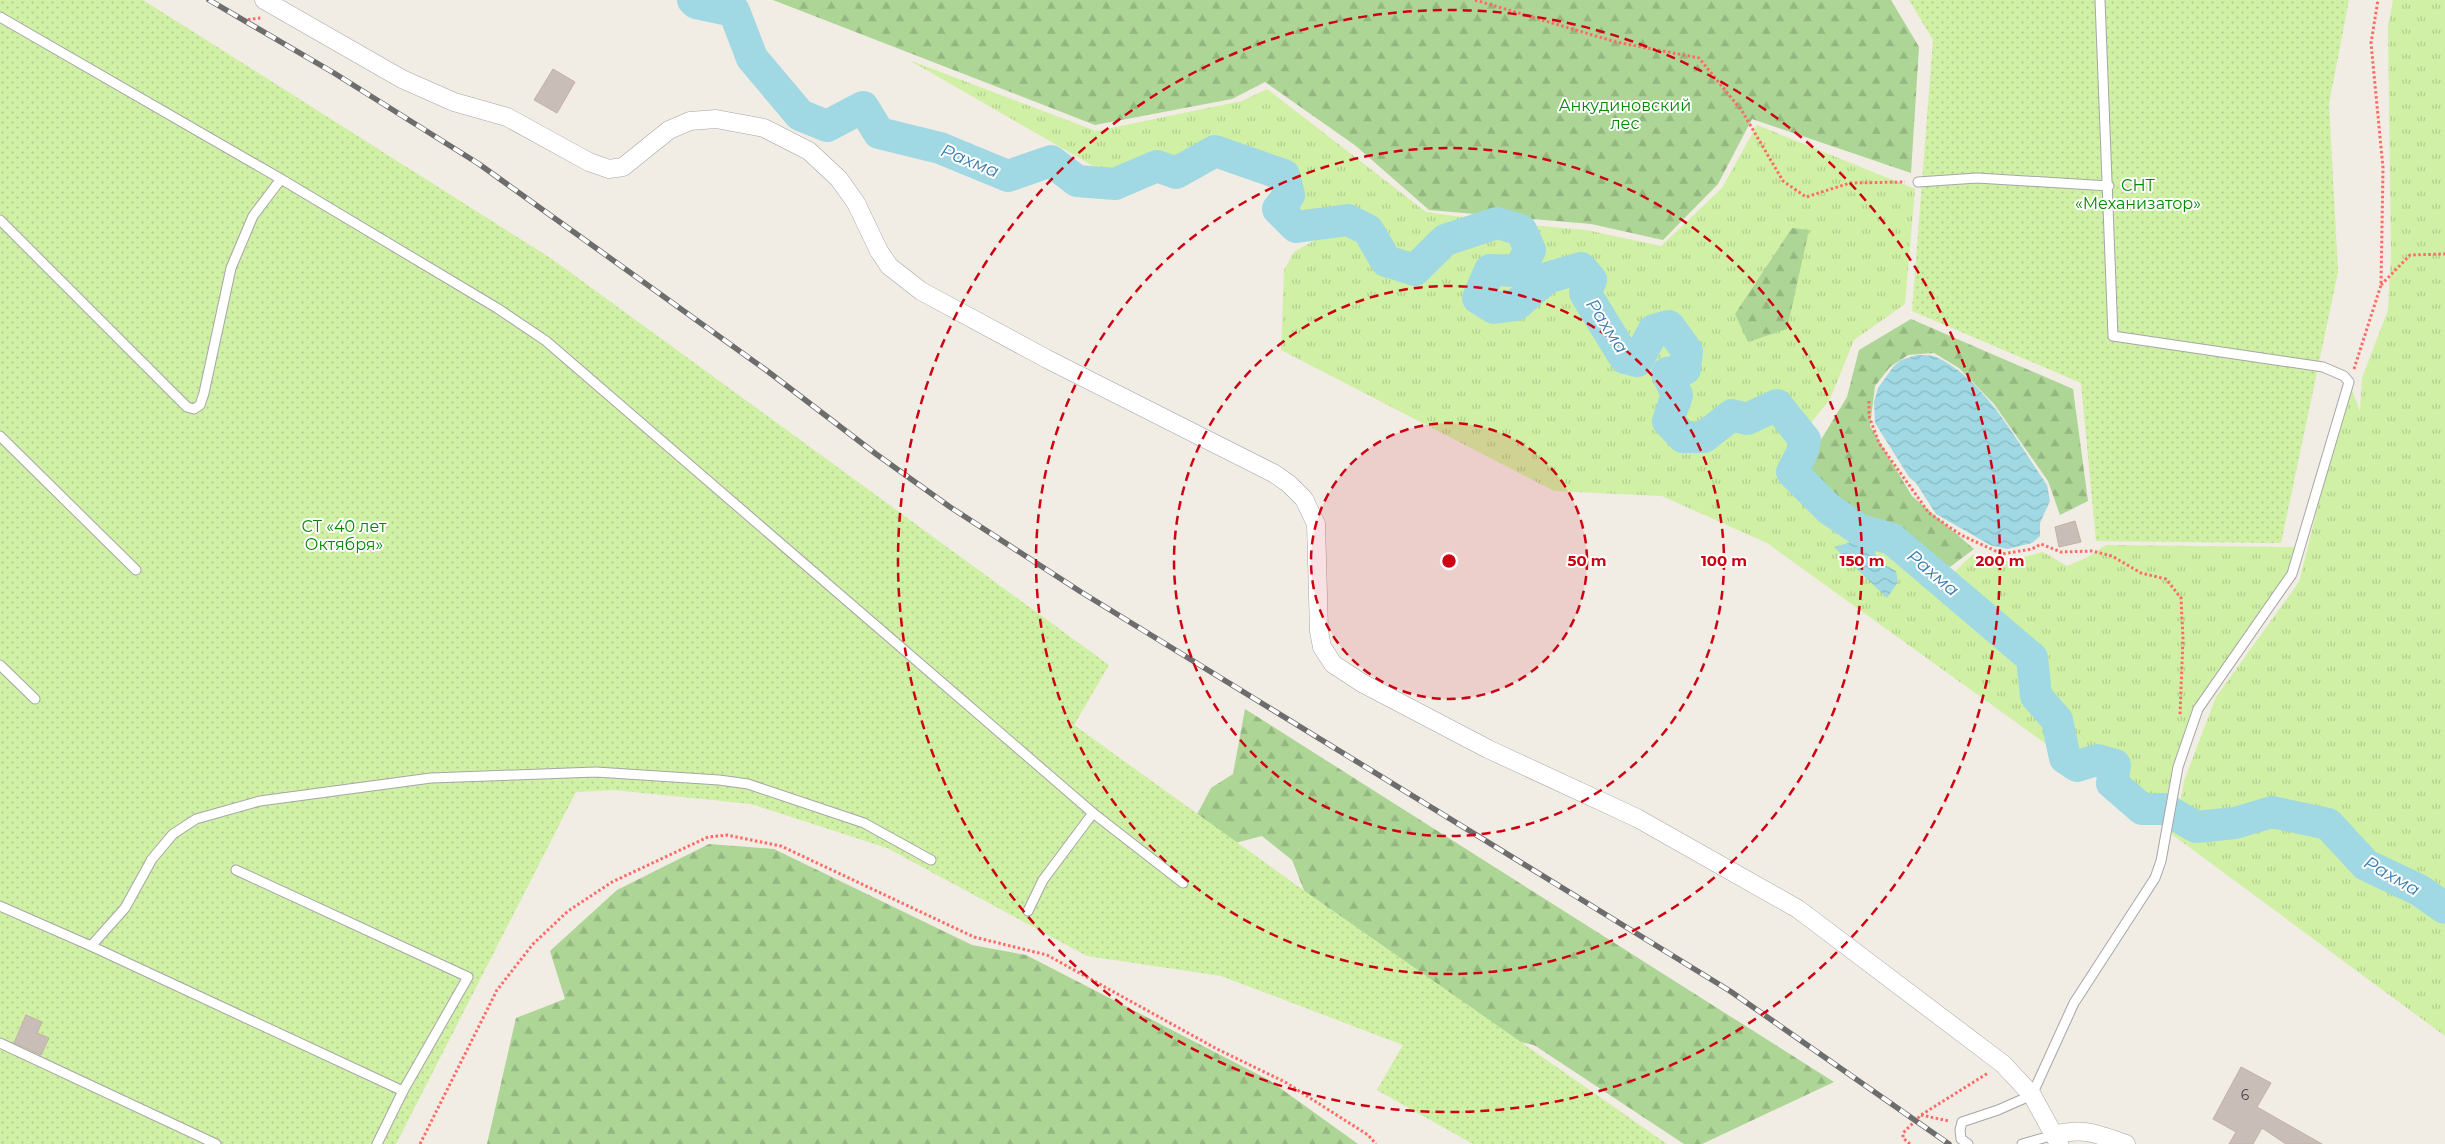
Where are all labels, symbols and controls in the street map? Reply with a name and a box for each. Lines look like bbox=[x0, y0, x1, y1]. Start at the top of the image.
park label: Анкудиновский лес bbox=[1559, 96, 1691, 133]
water label: Рахма bbox=[938, 139, 1002, 183]
park label: СНТ «Механизатор» bbox=[2075, 176, 2201, 213]
water label: Рахма bbox=[1581, 294, 1633, 358]
park label: СТ «40 лет Октября» bbox=[301, 517, 387, 554]
water label: Рахма bbox=[1903, 545, 1963, 601]
text: 50 m bbox=[1567, 551, 1607, 570]
text: 100 m bbox=[1701, 551, 1747, 570]
text: 150 m bbox=[1840, 551, 1884, 570]
text: 200 m bbox=[1975, 551, 2025, 570]
centre of rings bbox=[1440, 552, 1458, 570]
water label: Рахма bbox=[2360, 851, 2424, 901]
house number: 6 bbox=[2241, 1086, 2250, 1104]

